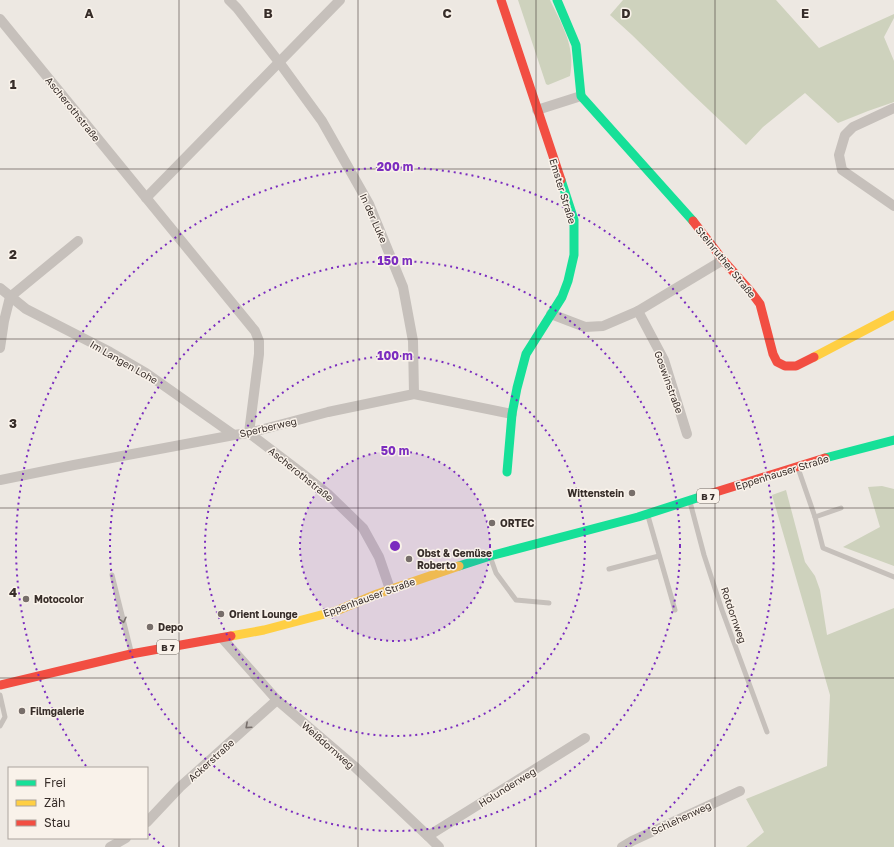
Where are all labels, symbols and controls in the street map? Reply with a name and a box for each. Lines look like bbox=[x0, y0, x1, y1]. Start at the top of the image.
text: A bbox=[84, 5, 94, 21]
text: B bbox=[263, 5, 273, 21]
text: C bbox=[442, 5, 452, 21]
text: D bbox=[621, 5, 631, 21]
text: E bbox=[801, 5, 809, 21]
street label: Ascherothstraße bbox=[43, 74, 103, 144]
text: 1 bbox=[10, 76, 17, 92]
street label: Emster Straße bbox=[547, 157, 579, 225]
text: 200 m bbox=[377, 159, 413, 174]
street label: In der Luke bbox=[358, 191, 390, 245]
street label: Steinruther Straße bbox=[694, 224, 759, 300]
text: 2 bbox=[9, 246, 17, 262]
text: 150 m bbox=[378, 253, 412, 268]
street label: Im Langen Lohe bbox=[88, 338, 160, 386]
text: 100 m bbox=[377, 348, 413, 363]
street label: Goswinstraße bbox=[652, 349, 686, 415]
text: 3 bbox=[9, 415, 17, 431]
street label: Sperberweg bbox=[238, 415, 298, 439]
text: 50 m bbox=[381, 443, 409, 458]
street label: Ascherothstraße bbox=[266, 444, 336, 504]
street label: Eppenhauser Straße bbox=[734, 452, 830, 492]
place label: Wittenstein bbox=[567, 487, 624, 499]
marker: Wittenstein bbox=[627, 488, 637, 498]
road number: B 7 bbox=[697, 489, 719, 503]
place label: ORTEC bbox=[500, 517, 534, 529]
marker: ORTEC bbox=[487, 518, 497, 528]
centre of rings bbox=[388, 539, 402, 553]
place label: Obst & Gemüse Roberto bbox=[417, 547, 492, 571]
marker: Obst & Gemüse Roberto bbox=[404, 554, 414, 564]
street label: Eppenhauser Straße bbox=[321, 575, 417, 619]
text: 4 bbox=[9, 584, 17, 600]
street label: Rotdornweg bbox=[719, 585, 749, 645]
place label: Motocolor bbox=[34, 593, 84, 605]
marker: Motocolor bbox=[21, 594, 31, 604]
place label: Orient Lounge bbox=[229, 608, 298, 620]
marker: Orient Lounge bbox=[216, 609, 226, 619]
one-way arrow bbox=[119, 616, 127, 623]
place label: Depo bbox=[158, 621, 183, 633]
marker: Depo bbox=[145, 622, 155, 632]
road number: B 7 bbox=[157, 640, 179, 654]
place label: Filmgalerie bbox=[30, 705, 85, 717]
marker: Filmgalerie bbox=[17, 706, 27, 716]
street label: Weißdornweg bbox=[299, 719, 357, 771]
one-way arrow bbox=[245, 722, 253, 729]
street label: Ackerstraße bbox=[186, 736, 237, 784]
street label: Holunderweg bbox=[476, 765, 538, 809]
legend bbox=[8, 767, 148, 839]
text: Frei bbox=[44, 775, 66, 790]
text: Zäh bbox=[44, 795, 65, 810]
street label: Schlehenweg bbox=[649, 799, 713, 837]
text: Stau bbox=[44, 815, 70, 830]

